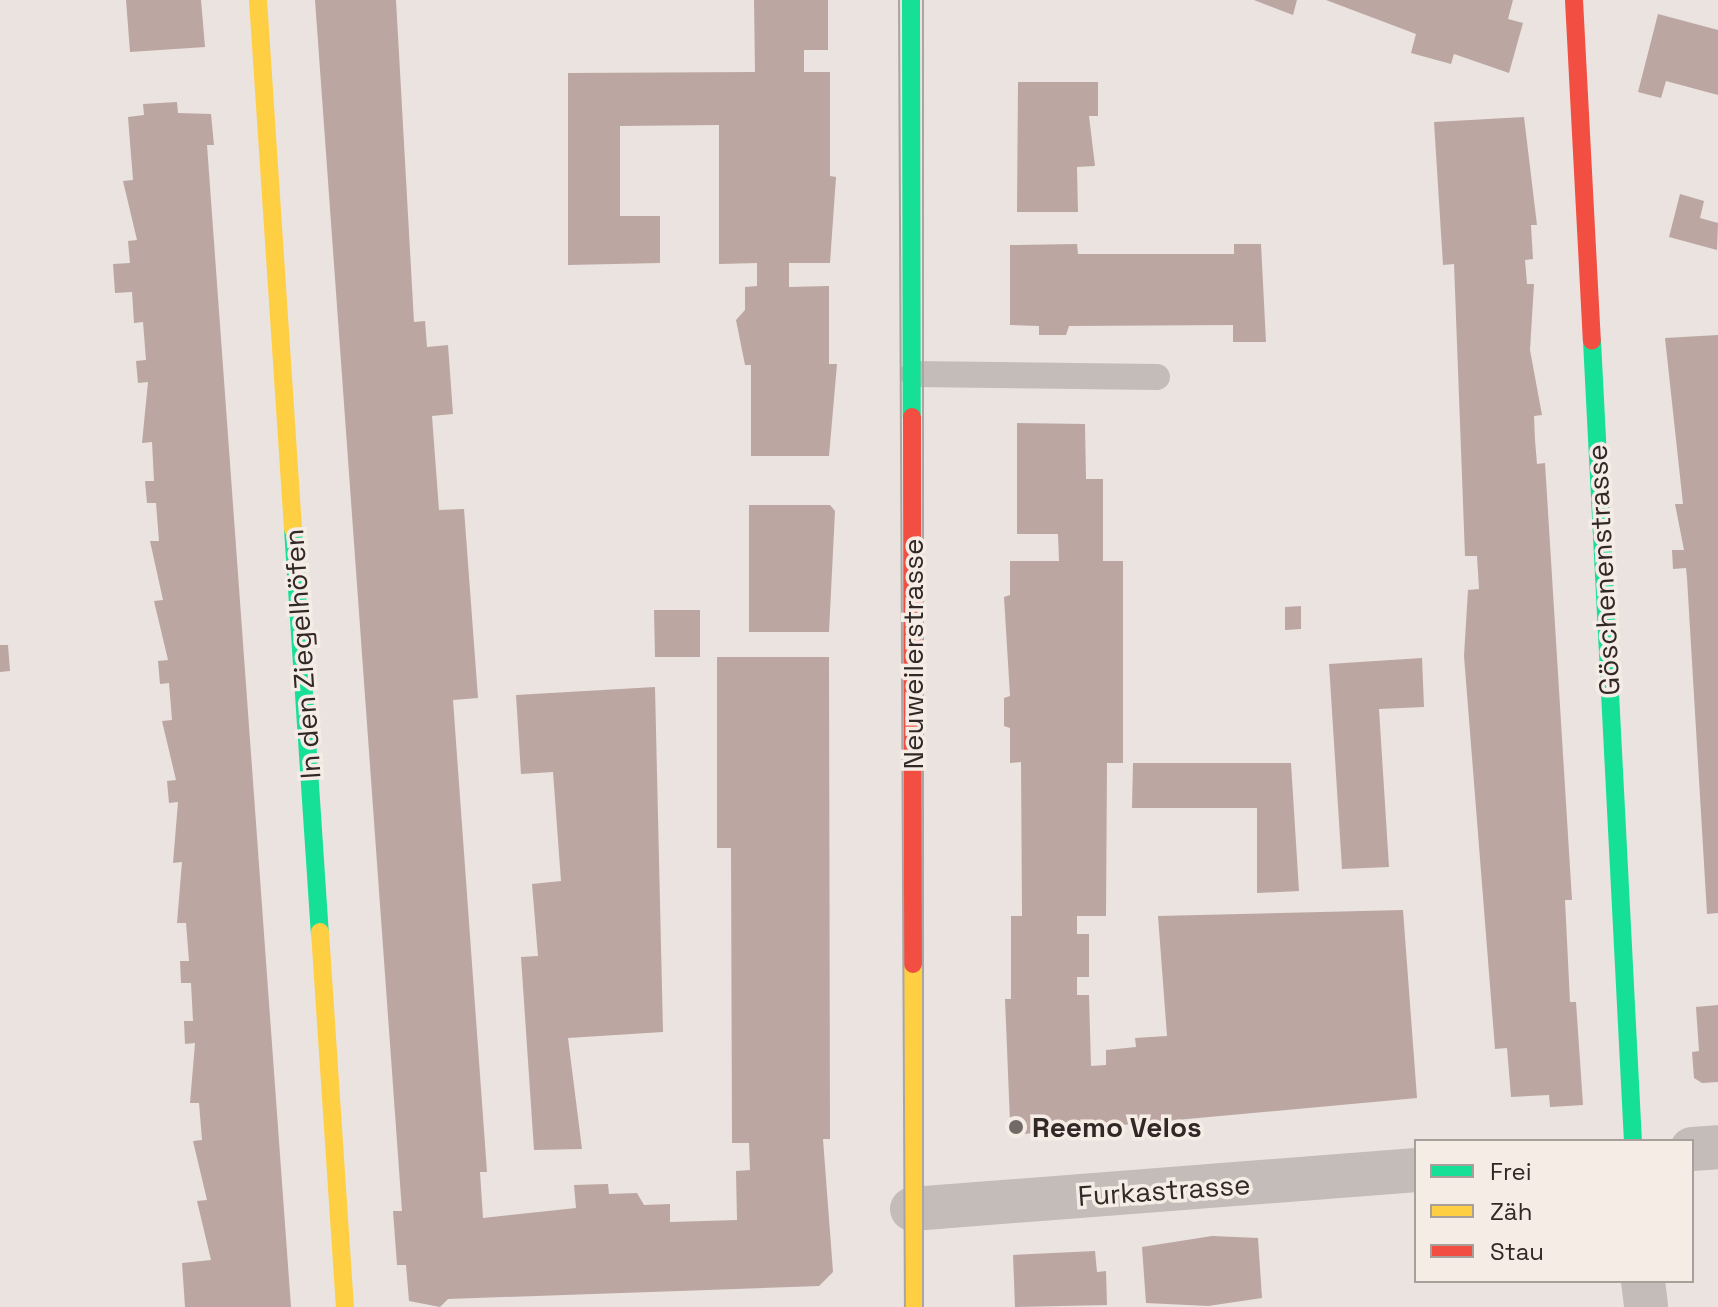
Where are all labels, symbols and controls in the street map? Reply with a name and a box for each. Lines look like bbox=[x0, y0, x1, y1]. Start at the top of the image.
street label: Göschenenstrasse bbox=[1580, 444, 1626, 696]
street label: In den Ziegelhöfen bbox=[277, 528, 327, 780]
street label: Neuweilerstrasse bbox=[896, 538, 930, 770]
place label: Reemo Velos bbox=[1032, 1110, 1202, 1144]
marker: Reemo Velos bbox=[1007, 1118, 1025, 1136]
legend bbox=[1414, 1139, 1694, 1283]
text: Frei bbox=[1490, 1156, 1532, 1187]
street label: Furkastrasse bbox=[1077, 1167, 1251, 1213]
text: Zäh bbox=[1490, 1196, 1532, 1227]
text: Stau bbox=[1490, 1236, 1544, 1267]

